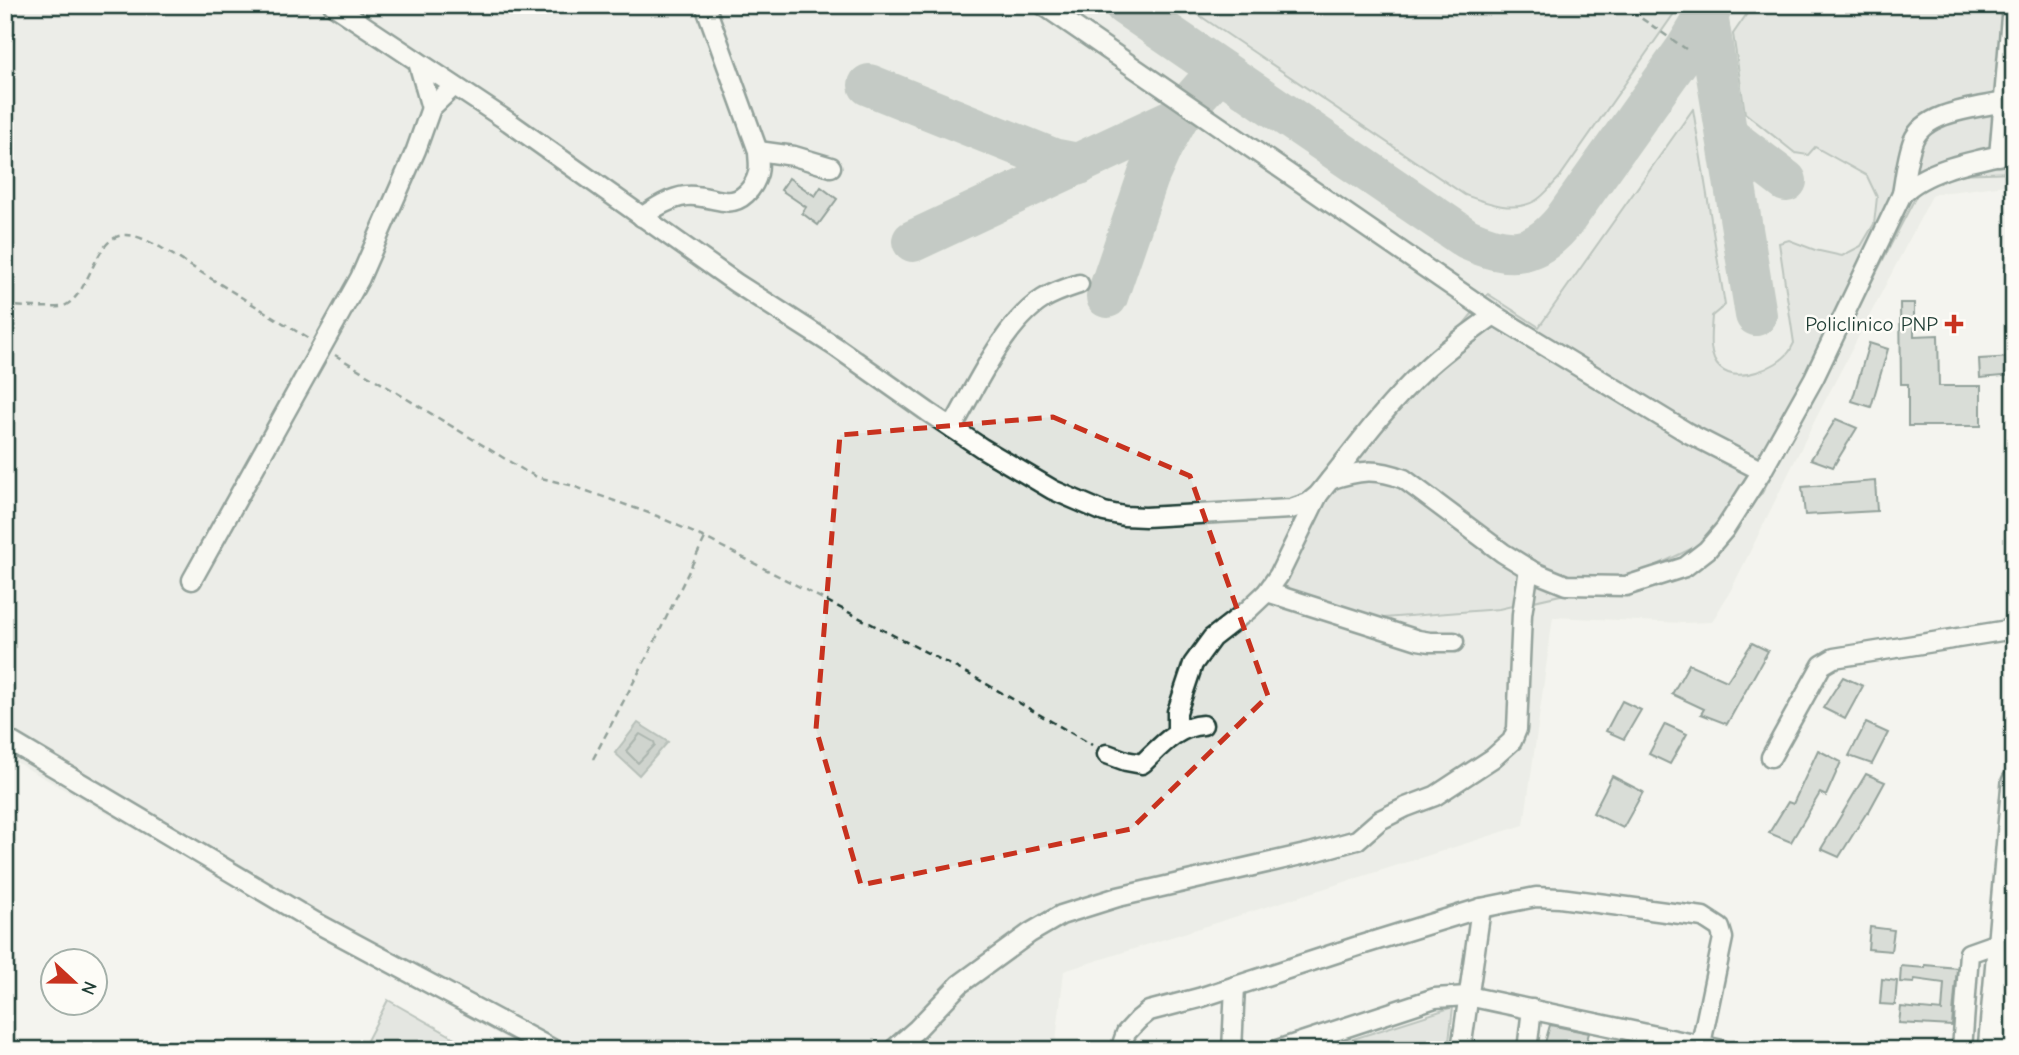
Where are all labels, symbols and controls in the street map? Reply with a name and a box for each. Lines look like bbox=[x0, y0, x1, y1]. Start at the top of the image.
place label: Policlinico PNP bbox=[1805, 312, 1938, 336]
marker: Policlinico PNP bbox=[1944, 314, 1964, 334]
north arrow bbox=[38, 946, 108, 1016]
text: N bbox=[76, 978, 101, 998]

